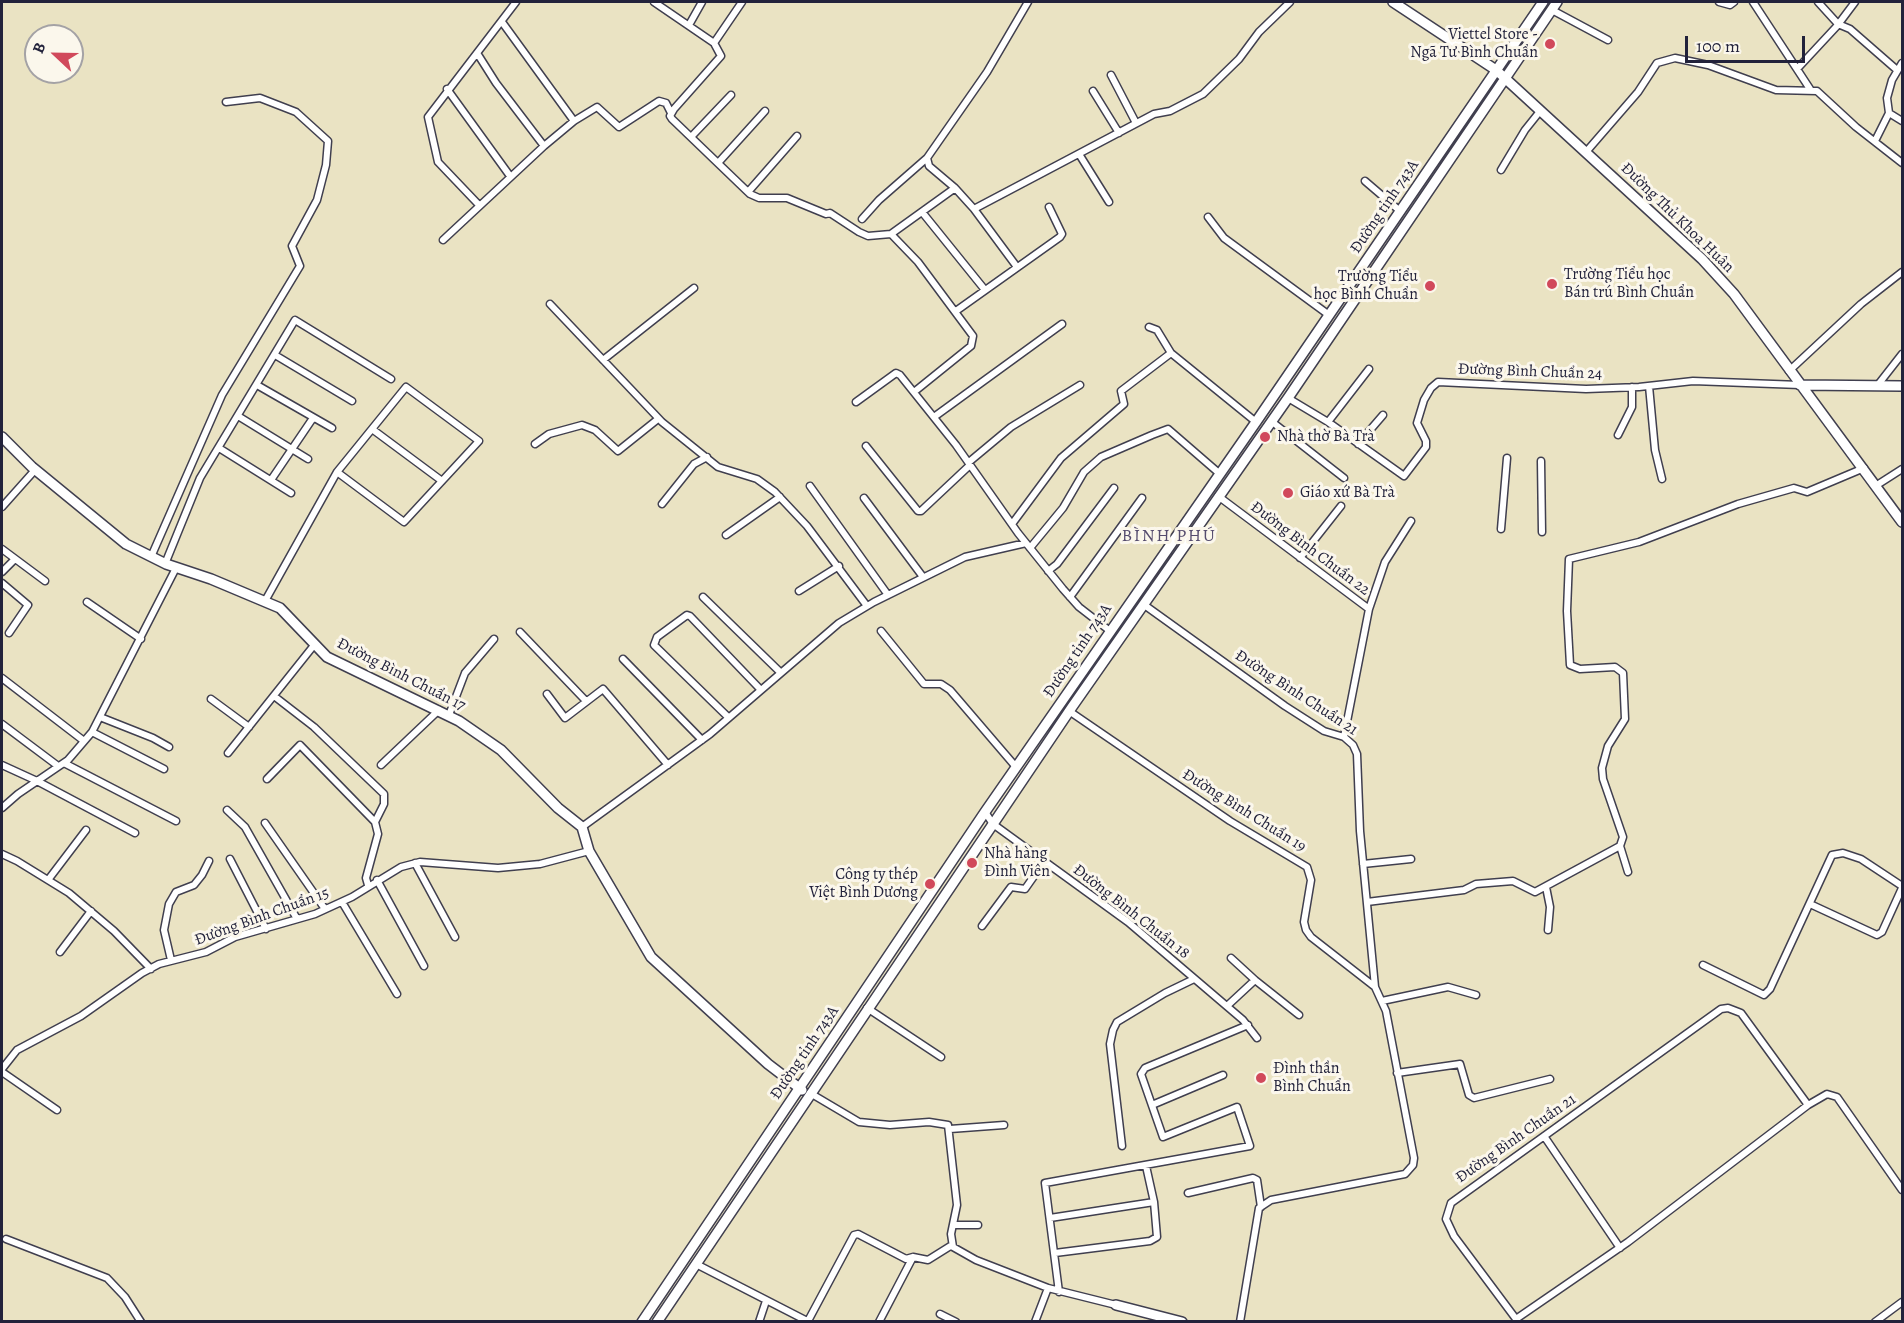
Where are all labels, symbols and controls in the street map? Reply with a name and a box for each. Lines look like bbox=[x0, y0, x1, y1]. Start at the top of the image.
north arrow bbox=[24, 24, 84, 84]
scale bar bbox=[1688, 24, 1808, 62]
place label: Viettel Store - Ngã Tư Bình Chuẩn bbox=[1410, 25, 1538, 63]
text: 100 m bbox=[1696, 34, 1740, 58]
marker: Viettel Store - Ngã Tư Bình Chuẩn bbox=[1543, 37, 1557, 51]
text: B bbox=[27, 39, 51, 57]
street label: Đường tỉnh 743A bbox=[1347, 157, 1423, 257]
street label: Đường Thủ Khoa Huân bbox=[1616, 159, 1738, 277]
place label: Trường Tiểu học Bán trú Bình Chuẩn bbox=[1564, 265, 1694, 303]
place label: Trường Tiểu học Bình Chuẩn bbox=[1314, 267, 1418, 305]
marker: Trường Tiểu học Bán trú Bình Chuẩn bbox=[1545, 277, 1559, 291]
marker: Trường Tiểu học Bình Chuẩn bbox=[1423, 279, 1437, 293]
street label: Đường Bình Chuẩn 24 bbox=[1458, 360, 1602, 384]
place label: Nhà thờ Bà Trà bbox=[1277, 427, 1375, 447]
marker: Nhà thờ Bà Trà bbox=[1258, 430, 1272, 444]
place label: Giáo xứ Bà Trà bbox=[1300, 483, 1395, 503]
marker: Giáo xứ Bà Trà bbox=[1281, 486, 1295, 500]
street label: Đường Bình Chuẩn 22 bbox=[1246, 498, 1374, 600]
district label: BÌNH PHÚ bbox=[1121, 526, 1217, 548]
street label: Đường tỉnh 743A bbox=[1040, 601, 1116, 701]
street label: Đường Bình Chuẩn 17 bbox=[334, 634, 468, 716]
street label: Đường Bình Chuẩn 21 bbox=[1231, 646, 1361, 740]
street label: Đường Bình Chuẩn 19 bbox=[1179, 765, 1309, 857]
place label: Nhà hàng Đình Viên bbox=[984, 844, 1050, 882]
marker: Nhà hàng Đình Viên bbox=[965, 856, 979, 870]
street label: Đường Bình Chuẩn 18 bbox=[1069, 861, 1193, 963]
place label: Công ty thép Việt Bình Dương bbox=[809, 865, 918, 903]
marker: Công ty thép Việt Bình Dương bbox=[923, 877, 937, 891]
street label: Đường Bình Chuẩn 15 bbox=[192, 884, 332, 950]
street label: Đường tỉnh 743A bbox=[767, 1003, 843, 1103]
place label: Đình thần Bình Chuẩn bbox=[1273, 1059, 1351, 1097]
marker: Đình thần Bình Chuẩn bbox=[1254, 1071, 1268, 1085]
street label: Đường Bình Chuẩn 21 bbox=[1452, 1090, 1580, 1188]

